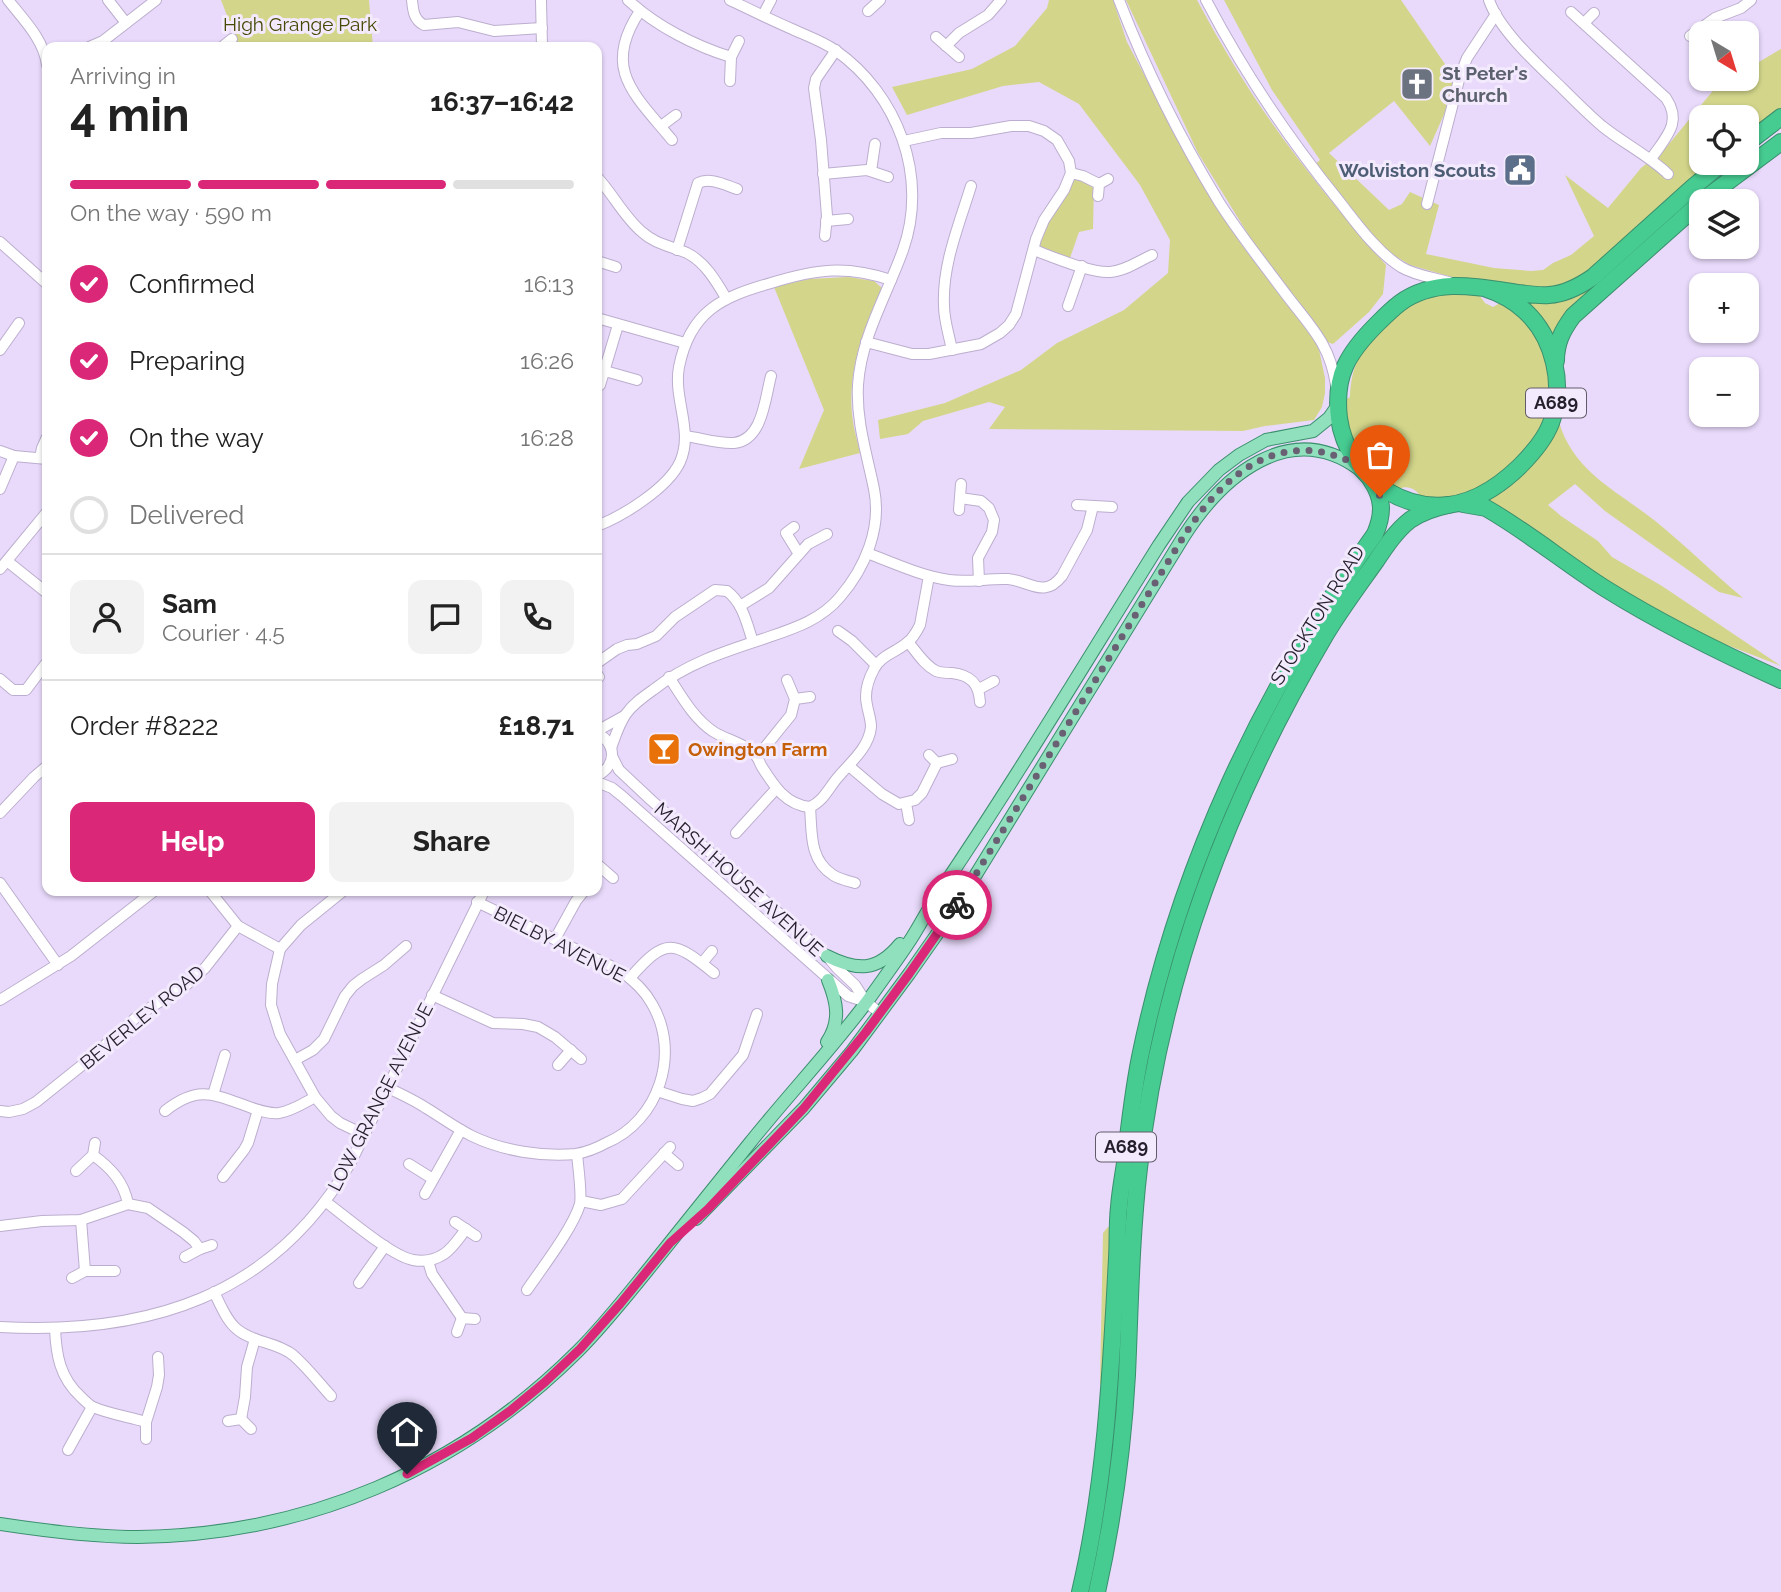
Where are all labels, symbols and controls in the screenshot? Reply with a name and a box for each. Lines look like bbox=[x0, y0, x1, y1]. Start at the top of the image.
park label: High Grange Park bbox=[223, 13, 377, 35]
north arrow bbox=[1689, 21, 1759, 91]
map controls bbox=[1689, 21, 1759, 427]
text: Arriving in bbox=[70, 62, 176, 89]
place label: St Peter's Church bbox=[1442, 62, 1528, 106]
church icon: St Peter's Church bbox=[1398, 65, 1436, 103]
text: 16:37–16:42 bbox=[430, 87, 574, 117]
text: 4 min bbox=[70, 88, 190, 142]
button: locate bbox=[1689, 105, 1759, 175]
public building icon: Wolviston Scouts bbox=[1501, 151, 1539, 189]
place label: Wolviston Scouts bbox=[1339, 159, 1496, 181]
button: layers bbox=[1689, 189, 1759, 259]
text: On the way · 590 m bbox=[70, 199, 272, 226]
icon: check bbox=[70, 265, 108, 303]
text: Confirmed bbox=[129, 269, 255, 299]
text: 16:13 bbox=[524, 270, 574, 297]
button: + bbox=[1689, 273, 1759, 343]
icon: check bbox=[70, 342, 108, 380]
text: Preparing bbox=[129, 346, 245, 376]
text: 16:26 bbox=[520, 347, 574, 374]
button: − bbox=[1689, 357, 1759, 427]
road number: A689 bbox=[1526, 388, 1586, 418]
icon: check bbox=[70, 419, 108, 457]
text: On the way bbox=[129, 423, 264, 453]
text: 16:28 bbox=[520, 424, 574, 451]
pin bbox=[1350, 425, 1410, 497]
icon: bag bbox=[1361, 436, 1399, 474]
text: Delivered bbox=[129, 500, 244, 530]
street label: STOCKTON ROAD bbox=[1265, 541, 1369, 689]
button: person bbox=[70, 580, 144, 654]
button: chat bbox=[408, 580, 482, 654]
button: phone bbox=[500, 580, 574, 654]
text: Sam bbox=[162, 589, 217, 619]
text: Courier · 4.5 bbox=[162, 619, 285, 646]
text: Order #8222 bbox=[70, 711, 219, 741]
text: £18.71 bbox=[499, 711, 574, 741]
bar icon: Owington Farm bbox=[645, 730, 683, 768]
place label: Owington Farm bbox=[688, 738, 827, 760]
street label: MARSH HOUSE AVENUE bbox=[650, 798, 828, 960]
button: Help bbox=[70, 802, 315, 882]
button: Share bbox=[329, 802, 574, 882]
courier bbox=[922, 870, 992, 940]
icon: bike bbox=[938, 886, 976, 924]
street label: BIELBY AVENUE bbox=[490, 901, 630, 987]
street label: BEVERLEY ROAD bbox=[76, 960, 208, 1074]
street label: LOW GRANGE AVENUE bbox=[323, 999, 437, 1195]
road number: A689 bbox=[1096, 1132, 1156, 1162]
pin bbox=[377, 1402, 437, 1474]
icon: home bbox=[388, 1413, 426, 1451]

